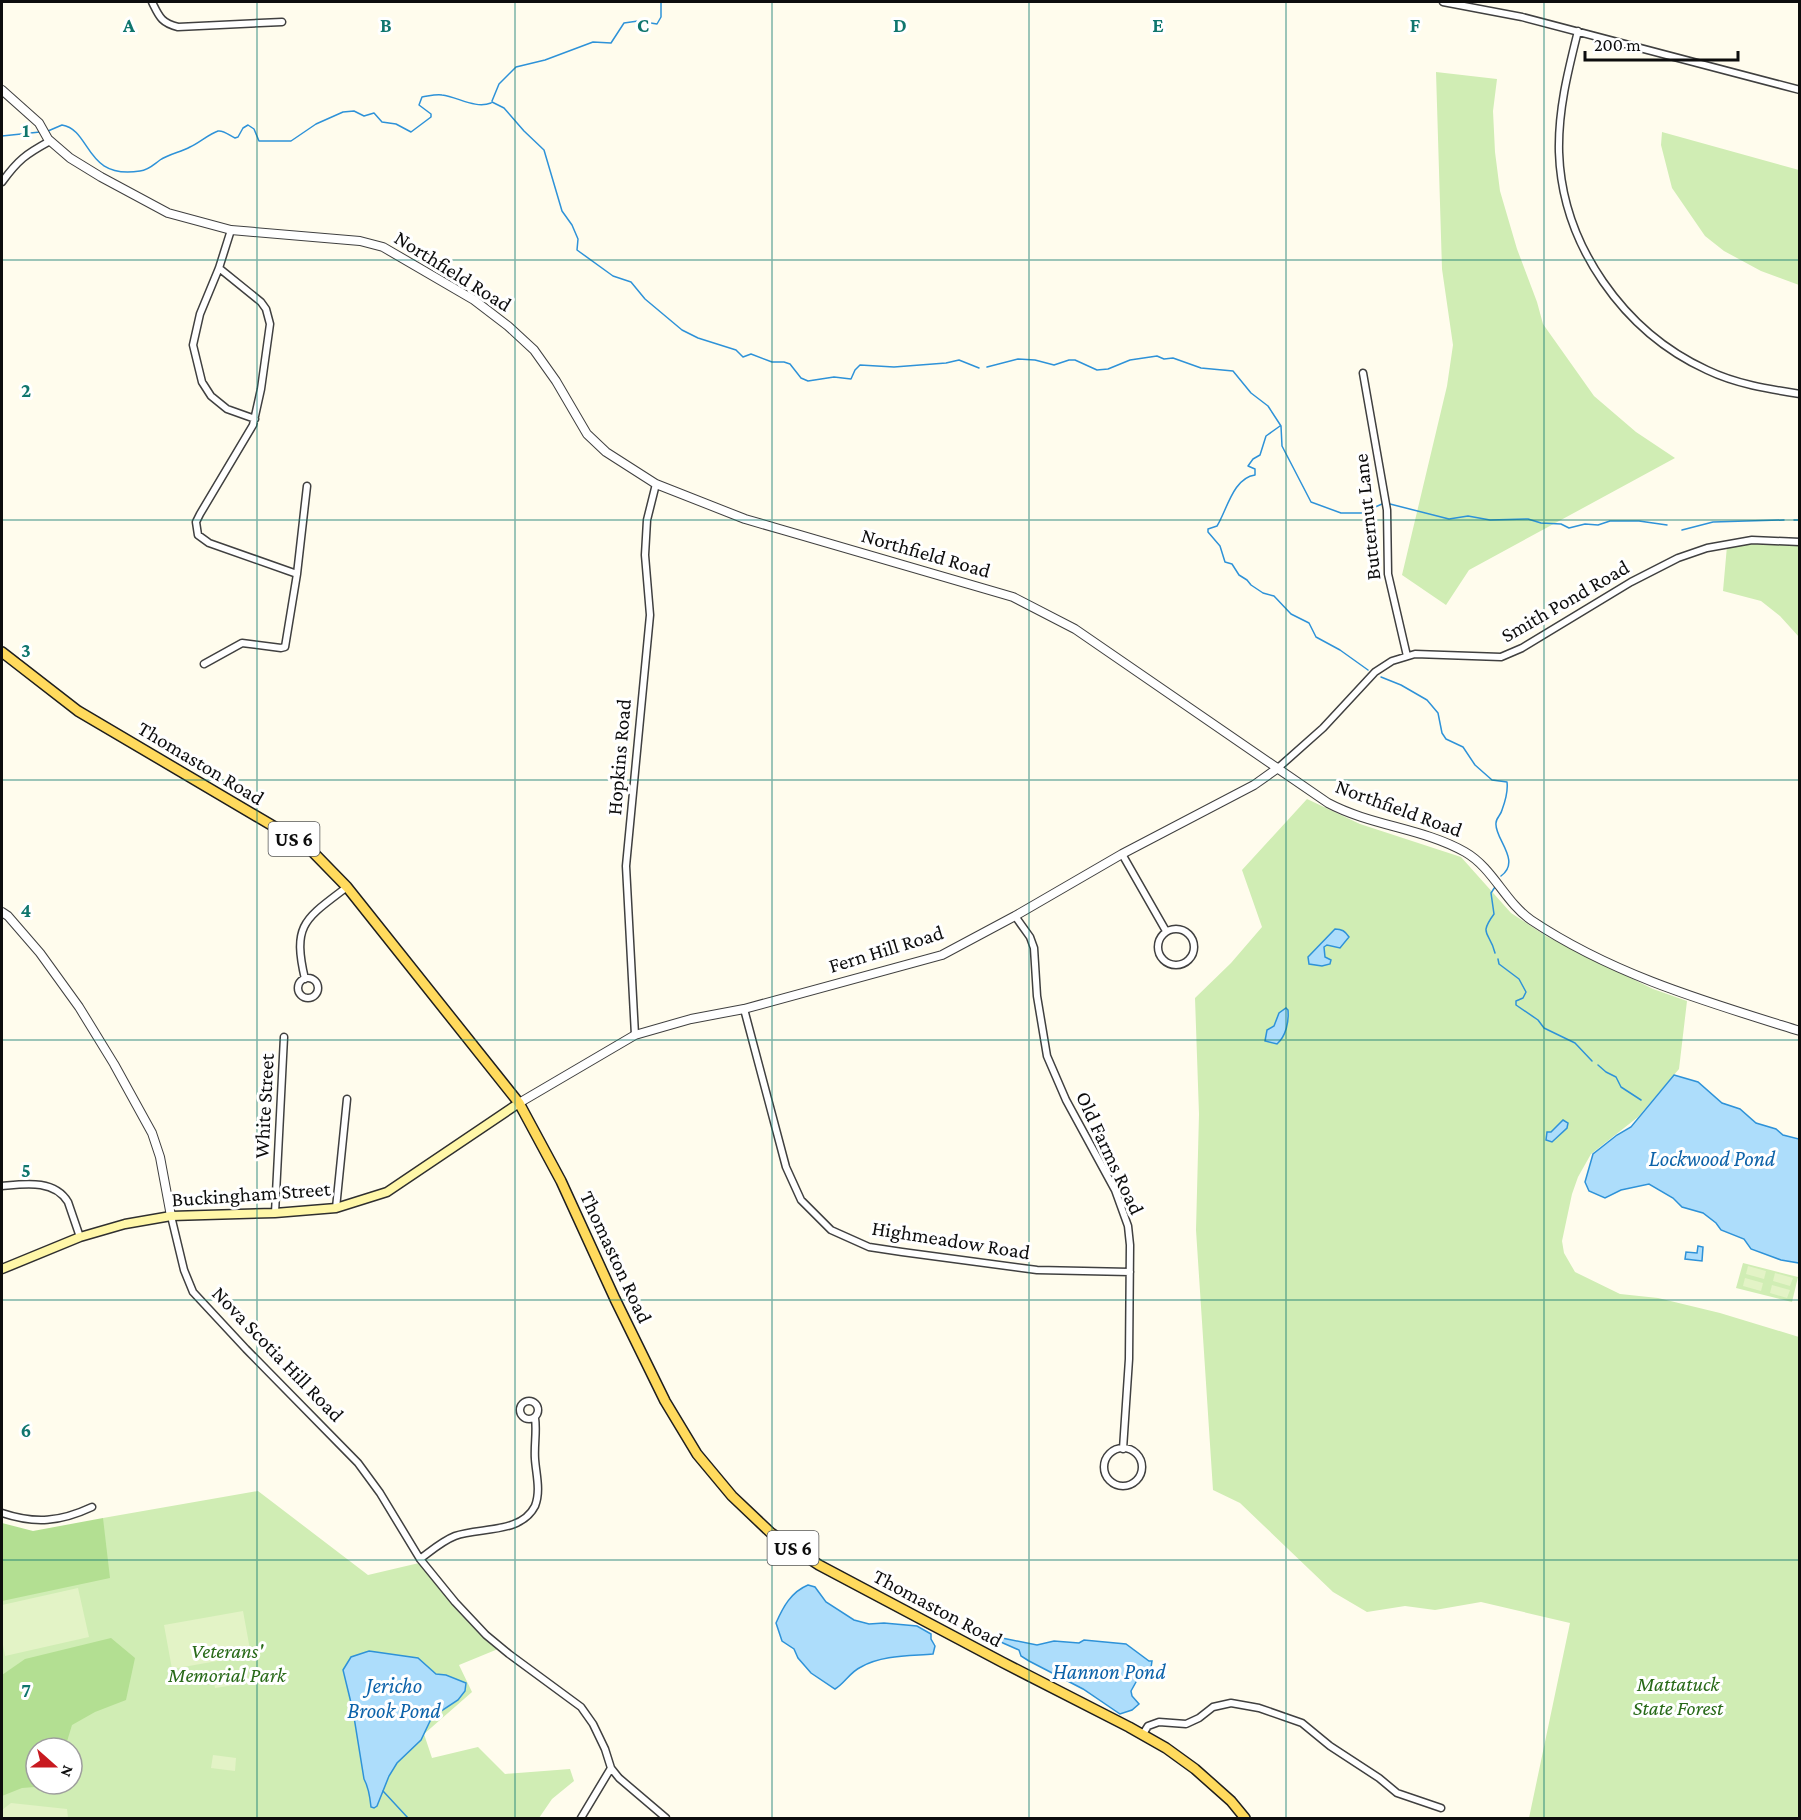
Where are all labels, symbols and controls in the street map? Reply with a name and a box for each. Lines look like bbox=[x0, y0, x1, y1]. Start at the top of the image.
text: A bbox=[122, 14, 136, 36]
text: B bbox=[380, 14, 392, 36]
text: C bbox=[637, 14, 649, 36]
text: D bbox=[893, 14, 907, 36]
text: E bbox=[1152, 14, 1164, 36]
text: F bbox=[1410, 14, 1421, 36]
scale bar bbox=[1585, 24, 1738, 62]
text: 200 m bbox=[1594, 35, 1641, 55]
text: 1 bbox=[22, 119, 30, 141]
street label: Northfield Road bbox=[390, 225, 516, 317]
text: 2 bbox=[21, 379, 31, 401]
street label: Butternut Lane bbox=[1348, 453, 1386, 581]
street label: Northfield Road bbox=[859, 523, 993, 583]
street label: Smith Pond Road bbox=[1497, 555, 1633, 647]
text: 3 bbox=[21, 639, 31, 661]
street label: Hopkins Road bbox=[602, 698, 636, 816]
street label: Thomaston Road bbox=[134, 716, 268, 810]
street label: Northfield Road bbox=[1332, 774, 1466, 842]
road number: US 6 bbox=[268, 822, 320, 856]
text: 4 bbox=[21, 899, 32, 921]
street label: Fern Hill Road bbox=[826, 920, 946, 978]
street label: White Street bbox=[249, 1052, 279, 1159]
street label: Old Farms Road bbox=[1071, 1088, 1149, 1218]
water label: Lockwood Pond bbox=[1649, 1146, 1776, 1171]
text: 5 bbox=[21, 1159, 31, 1181]
street label: Buckingham Street bbox=[171, 1176, 332, 1212]
street label: Thomaston Road bbox=[575, 1187, 657, 1327]
street label: Highmeadow Road bbox=[870, 1216, 1032, 1264]
street label: Nova Scotia Hill Road bbox=[207, 1281, 349, 1427]
text: 6 bbox=[21, 1419, 31, 1441]
road number: US 6 bbox=[768, 1531, 818, 1565]
street label: Thomaston Road bbox=[869, 1564, 1007, 1652]
park label: Veterans' Memorial Park bbox=[167, 1639, 287, 1687]
water label: Hannon Pond bbox=[1052, 1659, 1166, 1684]
park label: Mattatuck State Forest bbox=[1633, 1672, 1724, 1720]
water label: Jericho Brook Pond bbox=[347, 1673, 441, 1723]
text: 7 bbox=[21, 1679, 31, 1701]
north arrow bbox=[24, 1736, 84, 1796]
text: N bbox=[58, 1763, 77, 1779]

